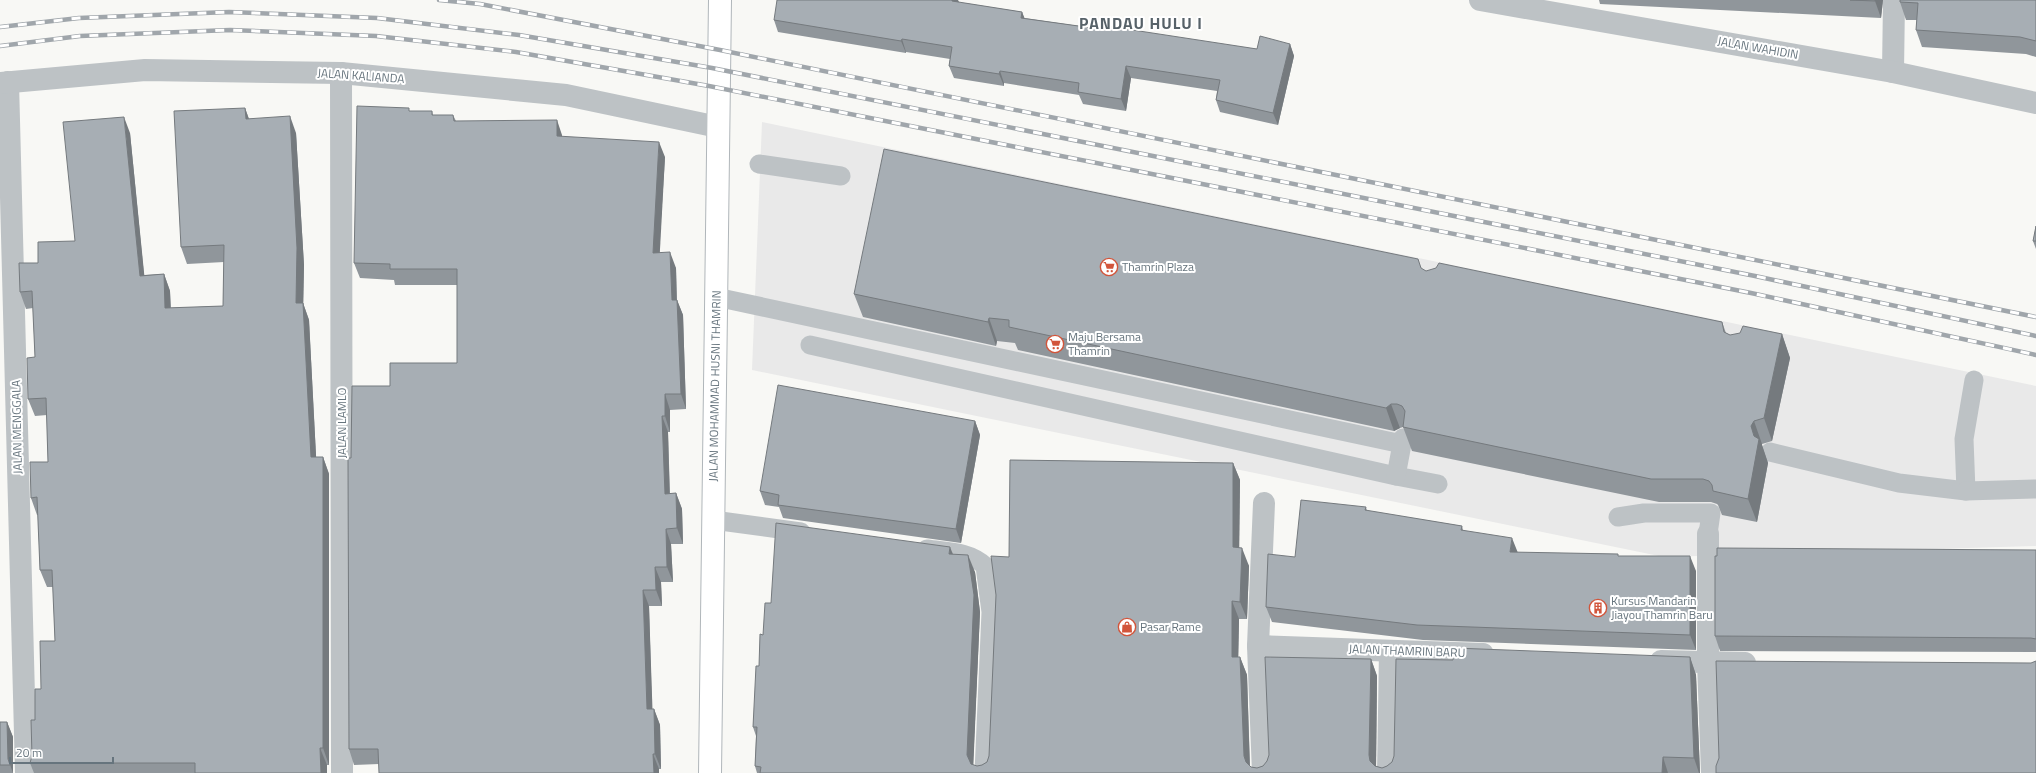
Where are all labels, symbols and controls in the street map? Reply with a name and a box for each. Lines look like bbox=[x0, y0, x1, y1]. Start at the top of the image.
district label: PANDAU HULU I bbox=[1079, 11, 1203, 35]
street label: JALAN WAHIDIN bbox=[1716, 31, 1800, 64]
street label: JALAN KALIANDA bbox=[317, 63, 405, 88]
supermarket icon: Thamrin Plaza bbox=[1099, 257, 1119, 277]
place label: Thamrin Plaza bbox=[1122, 257, 1194, 276]
street label: JALAN MOHAMMAD HUSNI THAMRIN bbox=[703, 290, 726, 482]
place label: Maju Bersama Thamrin bbox=[1068, 327, 1141, 360]
supermarket icon: Maju Bersama Thamrin bbox=[1045, 334, 1065, 354]
street label: JALAN MENGGALA bbox=[6, 380, 27, 474]
street label: JALAN LAMLO bbox=[332, 388, 351, 458]
place label: Kursus Mandarin Jiayou Thamrin Baru bbox=[1611, 591, 1713, 624]
building icon: Kursus Mandarin Jiayou Thamrin Baru bbox=[1588, 598, 1608, 618]
shop icon: Pasar Rame bbox=[1117, 617, 1137, 637]
place label: Pasar Rame bbox=[1140, 617, 1201, 636]
street label: JALAN THAMRIN BARU bbox=[1348, 639, 1466, 662]
scale bar bbox=[10, 739, 113, 765]
text: 20 m bbox=[16, 743, 42, 762]

